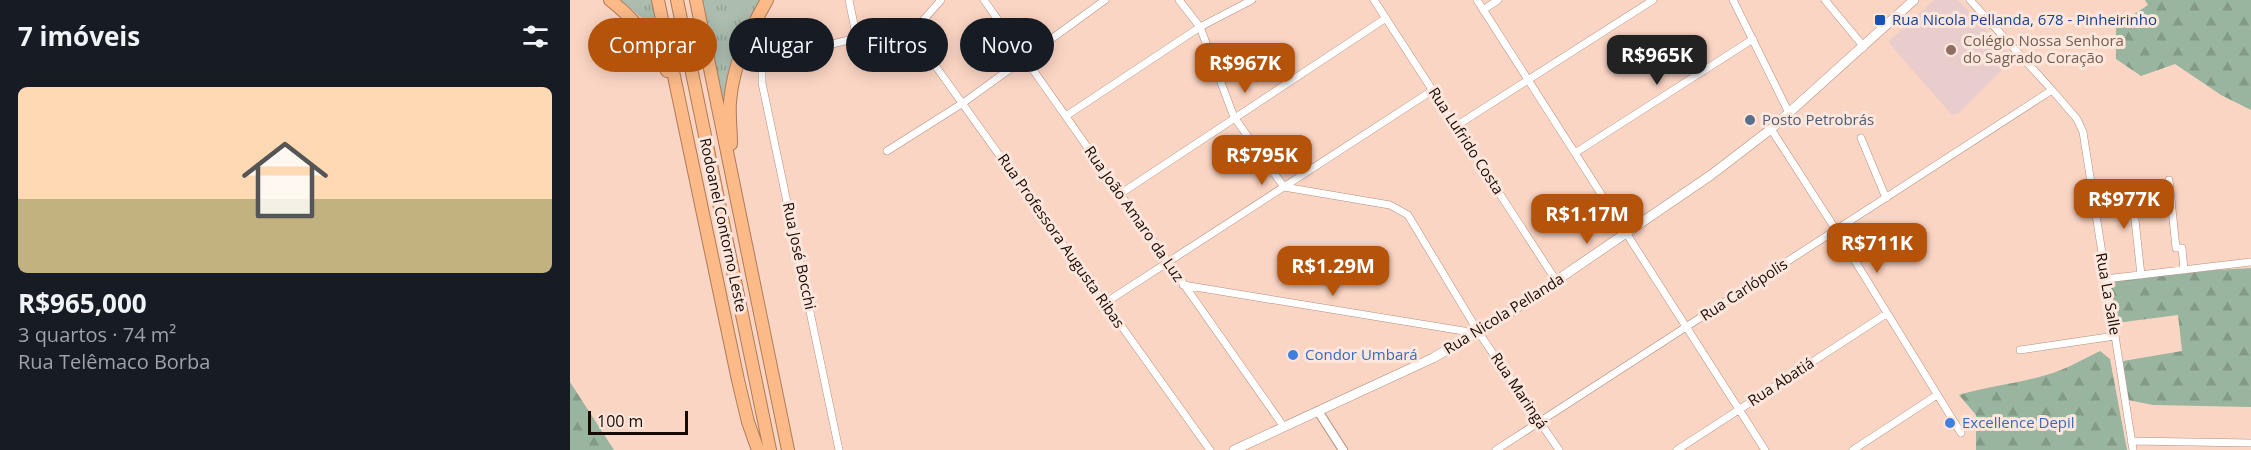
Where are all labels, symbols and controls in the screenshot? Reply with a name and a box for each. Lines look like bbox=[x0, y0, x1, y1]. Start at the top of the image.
place label: Rua Nicola Pellanda, 678 - Pinheirinho bbox=[1892, 9, 2157, 29]
marker: Rua Nicola Pellanda, 678 - Pinheirinho bbox=[1873, 13, 1887, 27]
text: 7 imóveis bbox=[18, 18, 140, 54]
chip: Comprar bbox=[588, 18, 717, 72]
chip: Alugar bbox=[729, 18, 834, 72]
chip: Filtros bbox=[846, 18, 948, 72]
chip: Novo bbox=[960, 18, 1054, 72]
icon: filters bbox=[519, 20, 552, 53]
place label: Colégio Nossa Senhora do Sagrado Coração bbox=[1963, 30, 2124, 67]
pin: R$965K bbox=[1608, 35, 1706, 86]
text: R$965K bbox=[1621, 41, 1693, 68]
pin: R$967K bbox=[1196, 43, 1294, 94]
marker: Colégio Nossa Senhora do Sagrado Coração bbox=[1944, 43, 1958, 57]
text: R$967K bbox=[1209, 49, 1281, 76]
street label: Rua Lufrido Costa bbox=[1425, 83, 1509, 198]
place label: Posto Petrobrás bbox=[1762, 109, 1874, 129]
marker: Posto Petrobrás bbox=[1743, 113, 1757, 127]
icon: home bbox=[231, 126, 339, 234]
pin: R$795K bbox=[1213, 135, 1311, 186]
street label: Rodoanel Contorno Leste bbox=[696, 136, 752, 314]
text: R$795K bbox=[1226, 141, 1298, 168]
street label: Rua João Amaro da Luz bbox=[1080, 142, 1189, 285]
street label: Rua Professora Augusta Ribas bbox=[994, 149, 1130, 332]
pin: R$977K bbox=[2075, 179, 2173, 230]
text: R$977K bbox=[2088, 185, 2160, 212]
pin: R$1.17M bbox=[1532, 194, 1642, 245]
street label: Rua José Bocchi bbox=[779, 200, 821, 311]
text: R$1.17M bbox=[1545, 200, 1629, 227]
pin: R$711K bbox=[1828, 223, 1926, 274]
text: R$711K bbox=[1841, 229, 1913, 256]
pin: R$1.29M bbox=[1278, 246, 1388, 297]
street label: Rua La Salle bbox=[2092, 251, 2126, 337]
text: R$1.29M bbox=[1291, 252, 1375, 279]
street label: Rua Carlópolis bbox=[1696, 253, 1791, 325]
street label: Rua Nicola Pellanda bbox=[1440, 268, 1567, 358]
text: R$965,000 bbox=[18, 285, 147, 321]
text: 3 quartos · 74 m² bbox=[18, 321, 176, 348]
place label: Condor Umbará bbox=[1305, 344, 1418, 364]
text: Rua Telêmaco Borba bbox=[18, 348, 210, 375]
marker: Condor Umbará bbox=[1286, 348, 1300, 362]
street label: Rua Maringá bbox=[1487, 348, 1553, 433]
street label: Rua Abatiá bbox=[1743, 352, 1817, 410]
scale bar bbox=[588, 408, 688, 436]
text: 100 m bbox=[597, 410, 643, 432]
place label: Excellence Depil bbox=[1962, 412, 2075, 432]
marker: Excellence Depil bbox=[1943, 416, 1957, 430]

